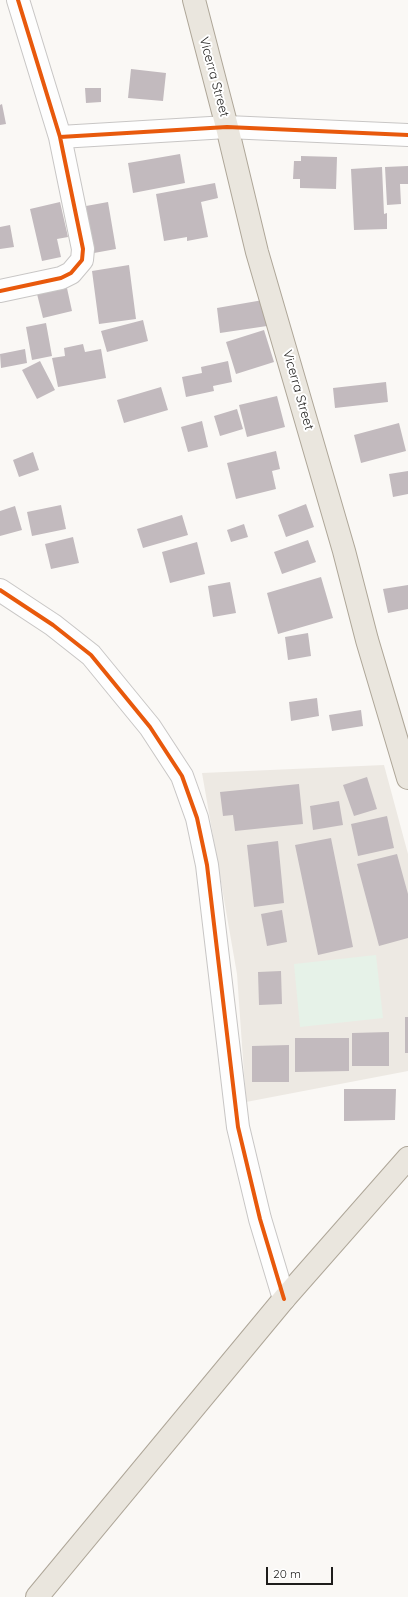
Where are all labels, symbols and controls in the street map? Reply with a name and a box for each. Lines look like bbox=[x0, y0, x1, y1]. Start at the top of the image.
street label: Vicerra Street bbox=[196, 35, 232, 119]
street label: Vicerra Street bbox=[279, 348, 317, 432]
scale bar bbox=[268, 1559, 335, 1585]
text: 20 m bbox=[273, 1566, 301, 1581]

